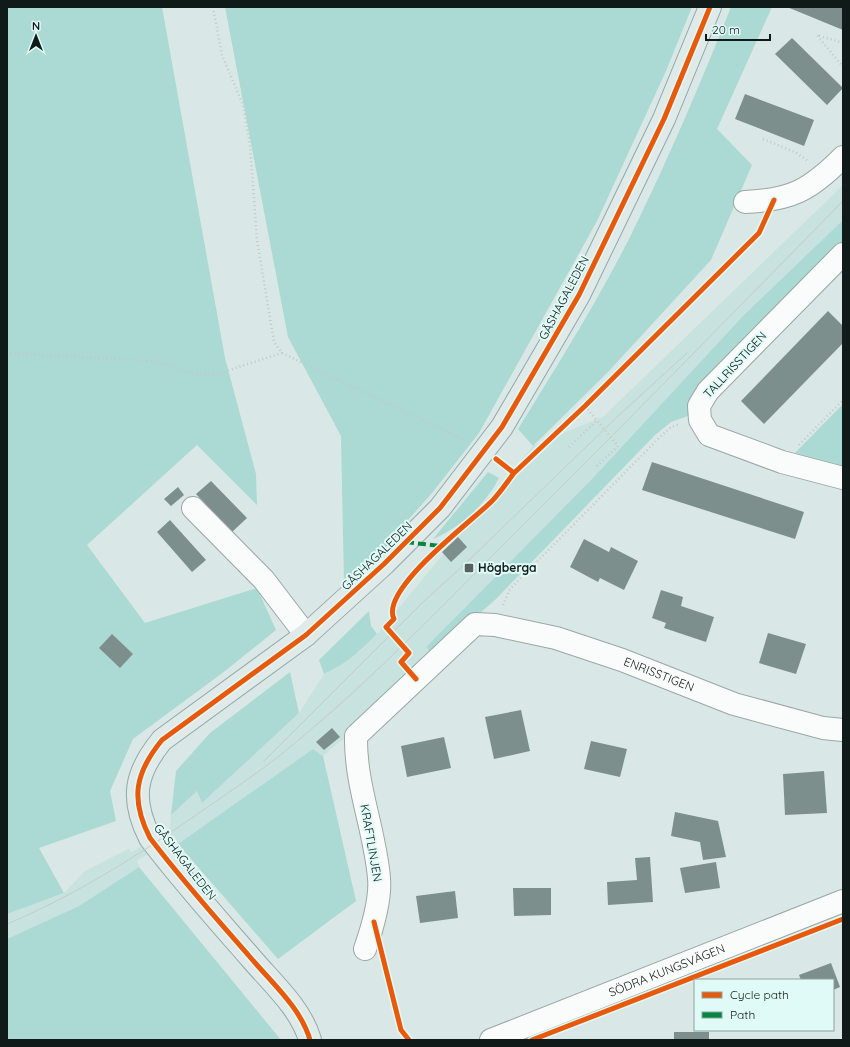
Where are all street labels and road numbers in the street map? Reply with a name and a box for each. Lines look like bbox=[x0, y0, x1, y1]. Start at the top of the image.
street label: GÅSHAGALEDEN bbox=[535, 253, 592, 342]
street label: TALLRISSTIGEN bbox=[700, 328, 769, 401]
street label: GÅSHAGALEDEN bbox=[338, 518, 415, 593]
street label: ENRISSTIGEN bbox=[622, 653, 696, 695]
street label: KRAFTLINJEN bbox=[357, 803, 386, 883]
street label: GÅSHAGALEDEN bbox=[151, 821, 220, 903]
street label: SÖDRA KUNGSVÄGEN bbox=[606, 940, 727, 1000]

